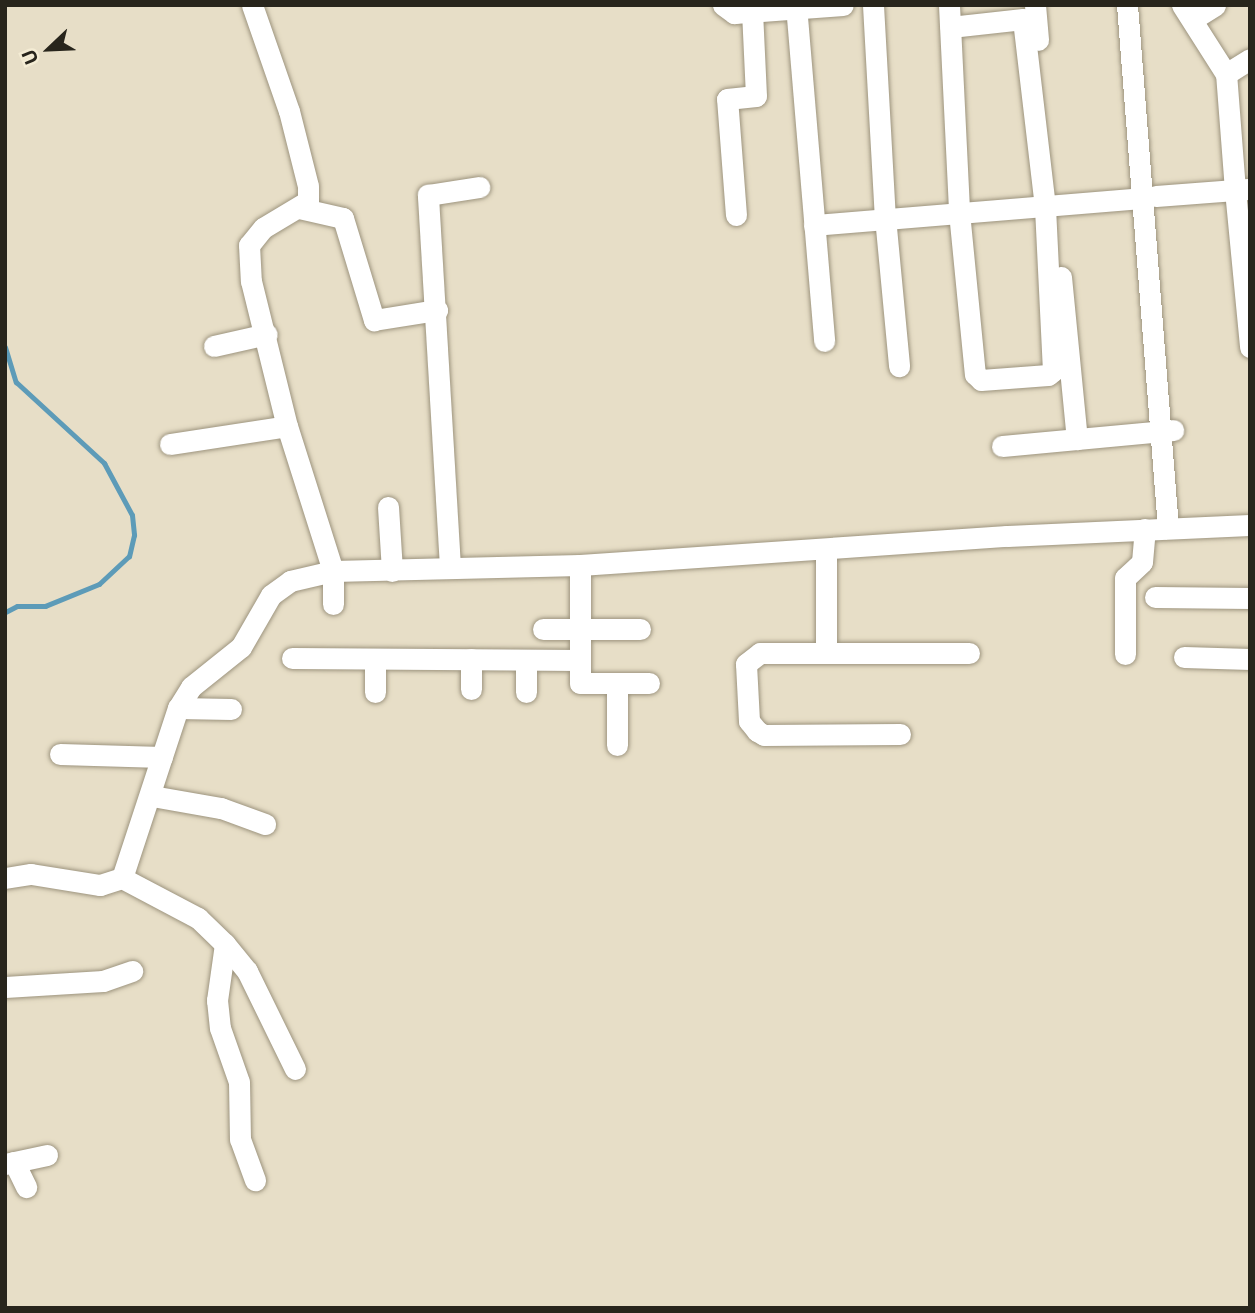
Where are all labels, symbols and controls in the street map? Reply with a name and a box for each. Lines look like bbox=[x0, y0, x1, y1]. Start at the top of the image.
north arrow bbox=[14, 14, 84, 84]
text: U bbox=[15, 46, 44, 69]

